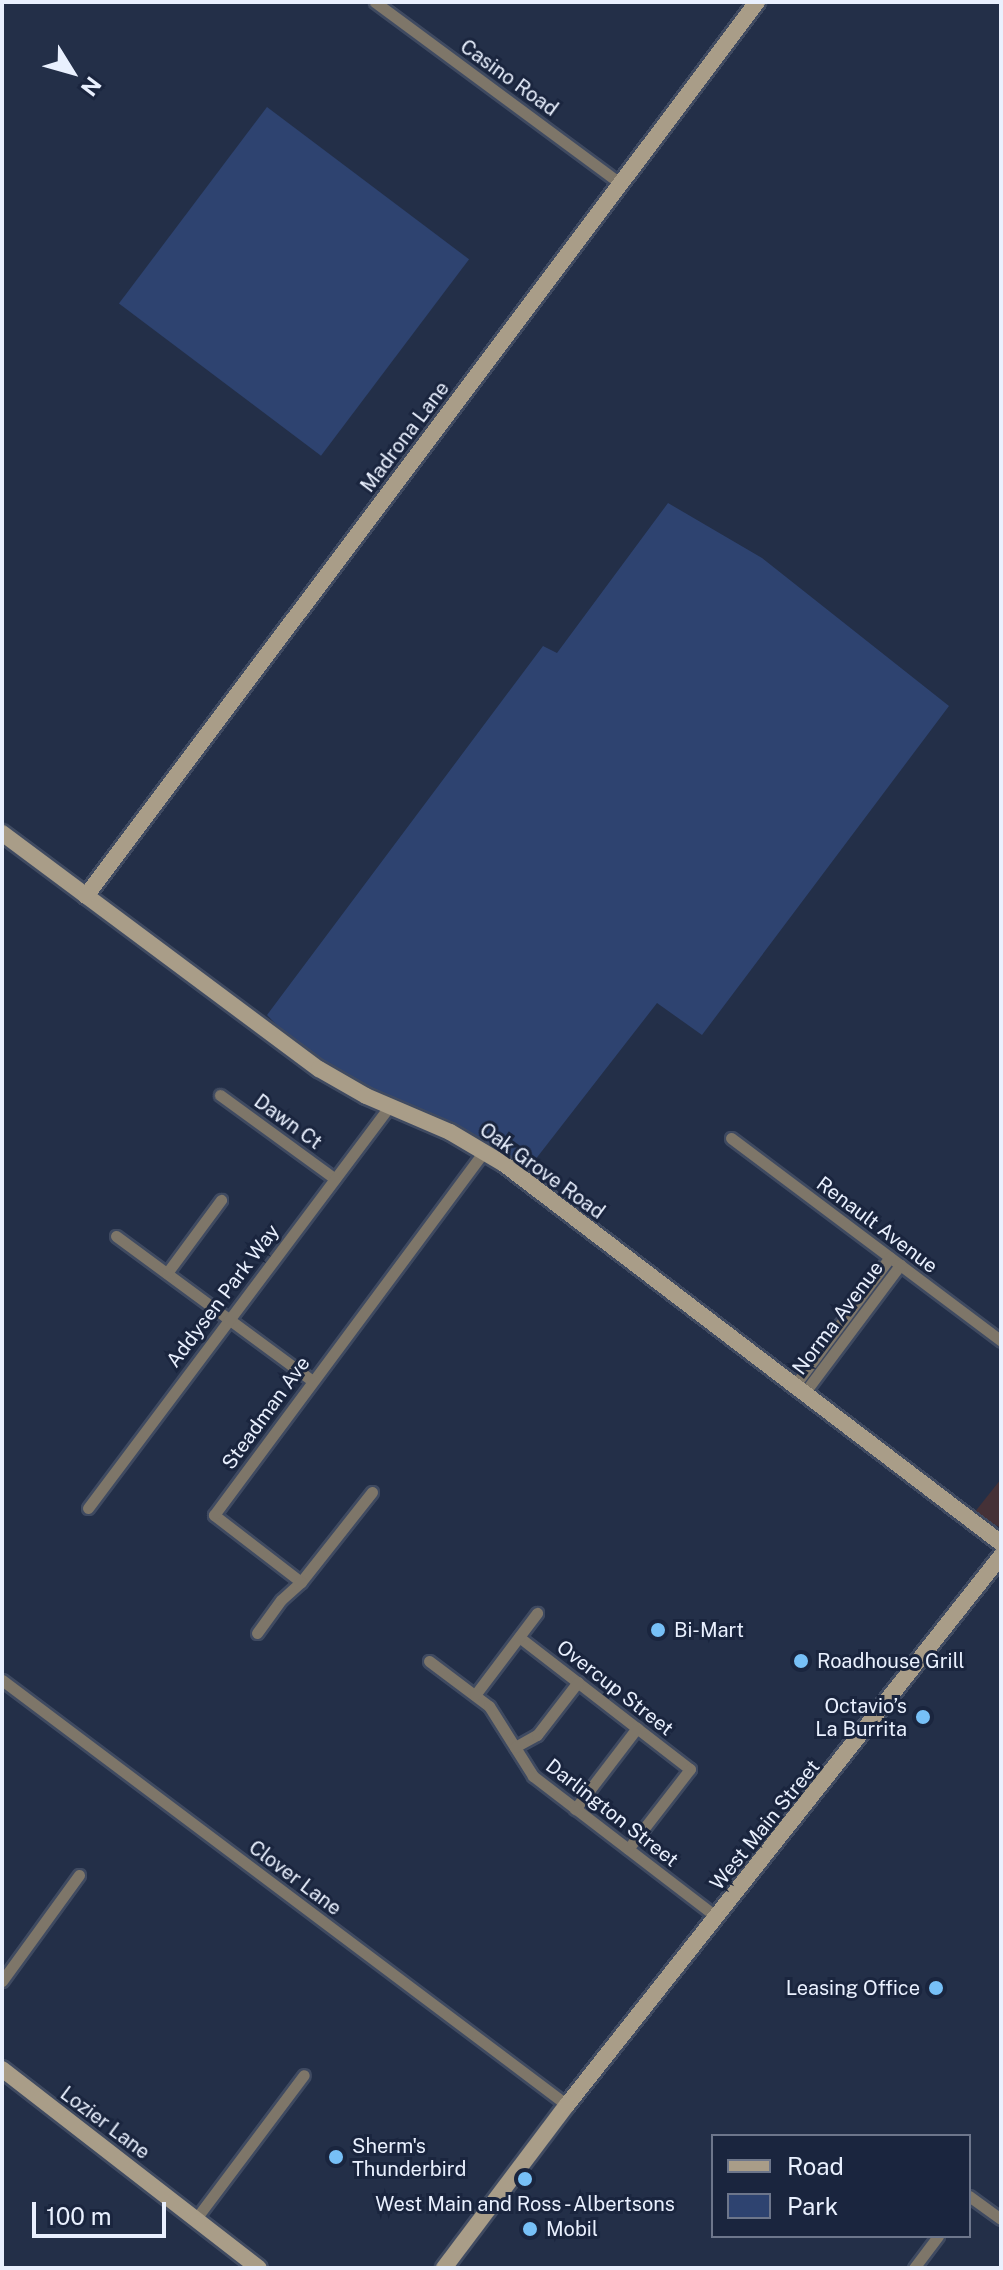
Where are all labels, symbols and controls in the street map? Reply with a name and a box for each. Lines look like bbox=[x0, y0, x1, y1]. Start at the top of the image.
north arrow bbox=[32, 32, 112, 112]
street label: Casino Road bbox=[455, 35, 563, 121]
text: N bbox=[76, 72, 107, 101]
street label: Madrona Lane bbox=[356, 377, 454, 497]
street label: Dawn Ct bbox=[249, 1089, 327, 1155]
street label: Oak Grove Road bbox=[475, 1118, 609, 1224]
street label: Renault Avenue bbox=[812, 1172, 942, 1278]
street label: Addysen Park Way bbox=[161, 1220, 285, 1372]
street label: Norma Avenue bbox=[788, 1256, 888, 1380]
street label: Steadman Ave bbox=[217, 1352, 315, 1474]
place label: Bi-Mart bbox=[674, 1618, 744, 1642]
marker: Bi-Mart bbox=[649, 1621, 667, 1639]
street label: Overcup Street bbox=[552, 1635, 678, 1741]
place label: Roadhouse Grill bbox=[817, 1649, 965, 1673]
marker: Roadhouse Grill bbox=[792, 1652, 810, 1670]
place label: Octavio’s La Burrita bbox=[815, 1694, 907, 1741]
marker: Octavio’s La Burrita bbox=[914, 1708, 932, 1726]
street label: Darlington Street bbox=[541, 1754, 683, 1872]
street label: West Main Street bbox=[705, 1755, 825, 1895]
street label: Clover Lane bbox=[244, 1835, 346, 1921]
place label: Leasing Office bbox=[786, 1976, 920, 2000]
marker: Leasing Office bbox=[927, 1979, 945, 1997]
street label: Lozier Lane bbox=[55, 2082, 155, 2164]
place label: Sherm's Thunderbird bbox=[352, 2134, 466, 2181]
legend bbox=[711, 2134, 971, 2238]
marker: Sherm's Thunderbird bbox=[327, 2148, 345, 2166]
text: Road bbox=[787, 2152, 844, 2180]
marker: West Main and Ross - Albertsons bbox=[516, 2170, 534, 2188]
scale bar bbox=[36, 2186, 170, 2236]
place label: West Main and Ross - Albertsons bbox=[372, 2192, 678, 2216]
text: Park bbox=[787, 2192, 838, 2220]
text: 100 m bbox=[46, 2202, 112, 2230]
place label: Mobil bbox=[546, 2217, 598, 2241]
marker: Mobil bbox=[521, 2220, 539, 2238]

